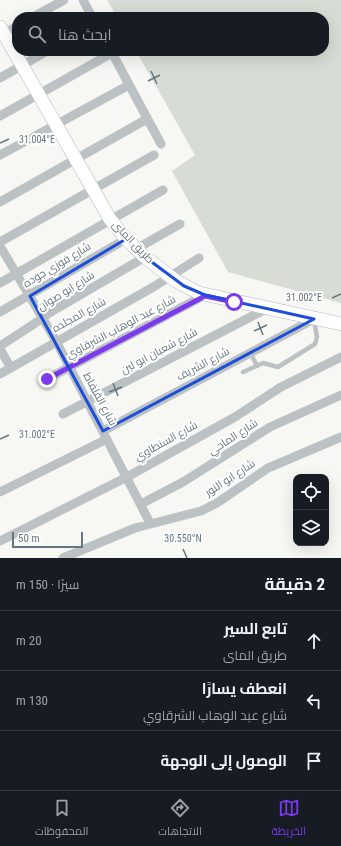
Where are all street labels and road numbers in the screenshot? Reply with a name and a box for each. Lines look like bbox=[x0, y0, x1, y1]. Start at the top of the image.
street label: طريق الماى bbox=[110, 218, 156, 266]
street label: شارع فوزي جوده bbox=[21, 240, 94, 292]
street label: شارع ابو صوان bbox=[35, 268, 97, 314]
street label: شارع عبد الوهاب الشرقاوي bbox=[64, 293, 179, 363]
street label: شارع المجلده bbox=[50, 295, 109, 336]
street label: شارع شعبان ابو لبن bbox=[118, 325, 200, 378]
street label: شارع الشريف bbox=[174, 345, 232, 384]
street label: شارع القلفاط bbox=[80, 370, 120, 429]
street label: شارع الماحي bbox=[206, 416, 261, 459]
street label: شارع السنطاوي bbox=[132, 418, 201, 465]
street label: شارع ابو النور bbox=[202, 457, 258, 500]

